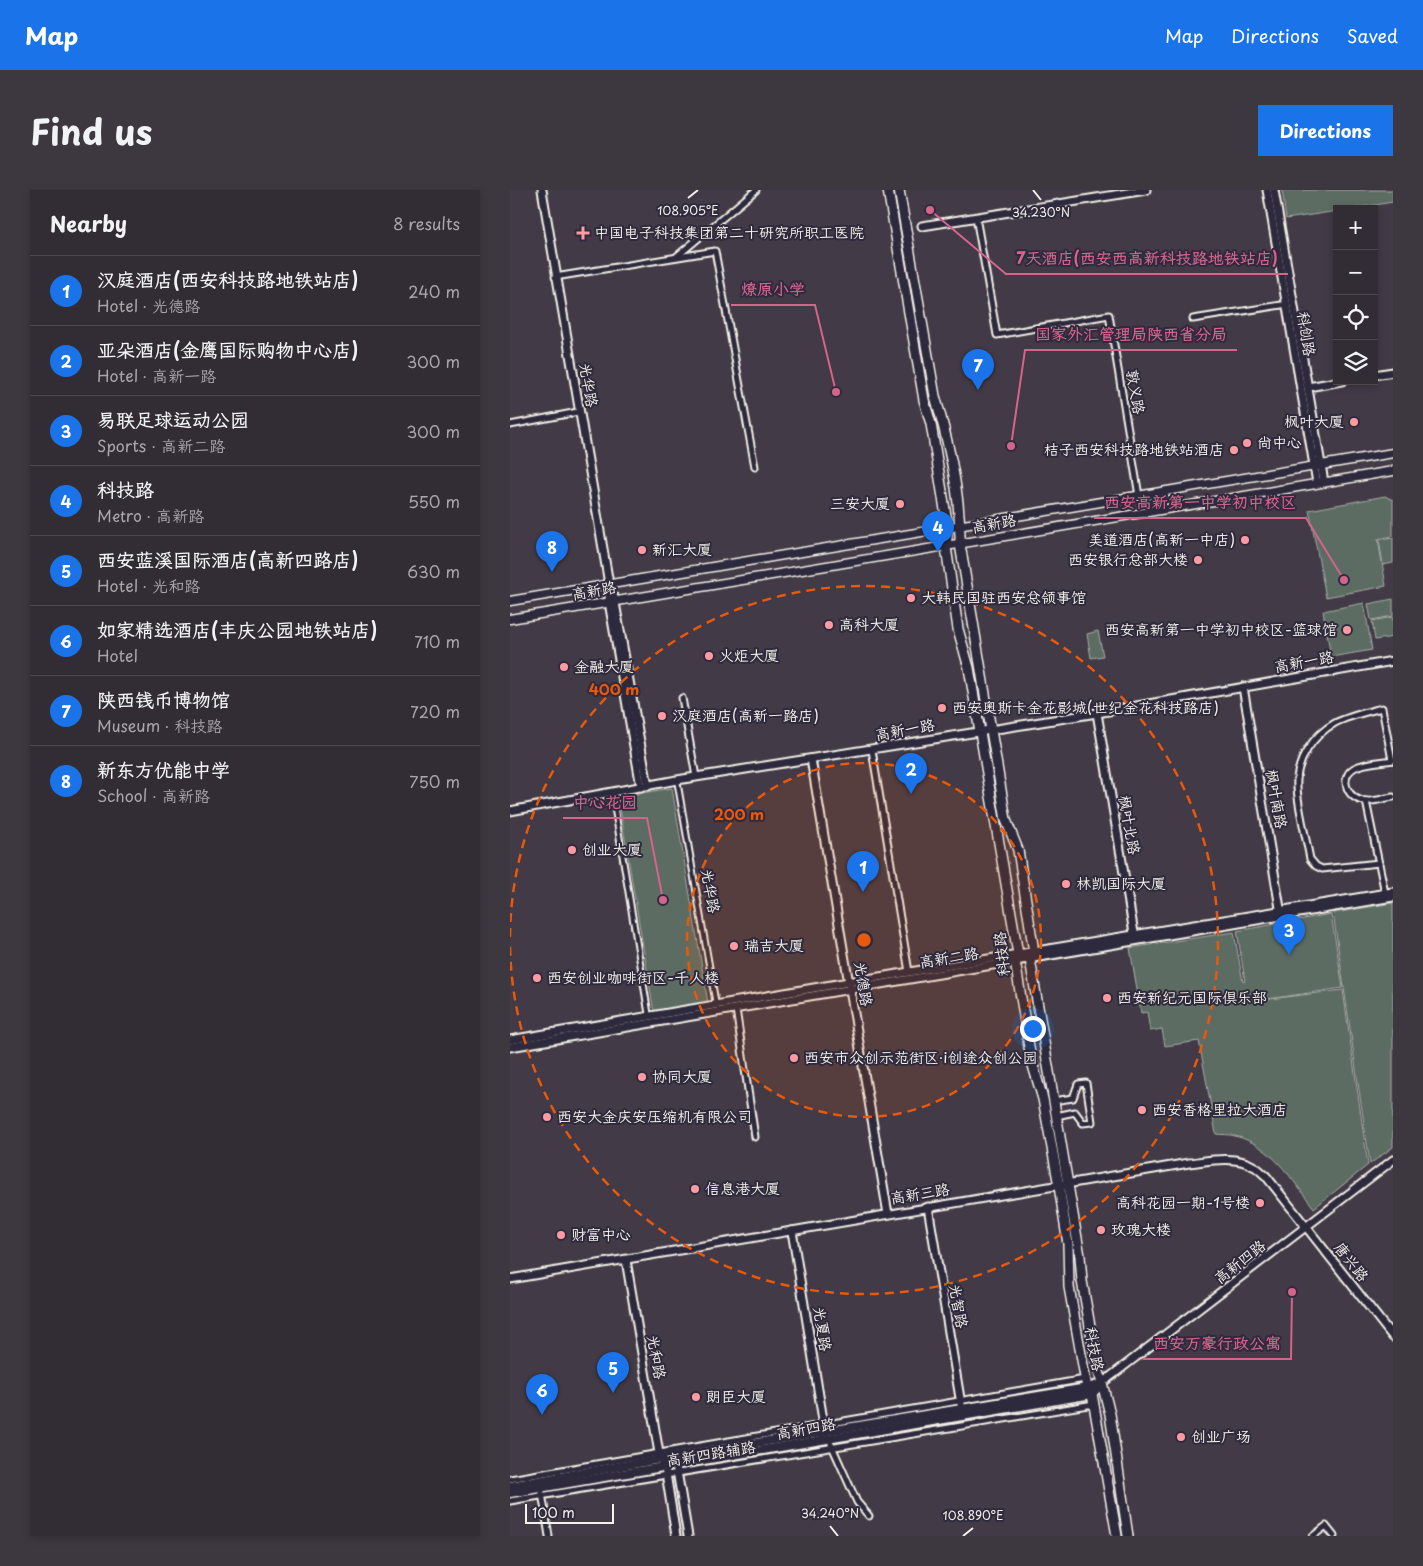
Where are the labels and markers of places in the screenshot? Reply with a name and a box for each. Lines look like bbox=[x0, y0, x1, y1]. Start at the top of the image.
place label: 中国电子科技集团第二十研究所职工医院 bbox=[594, 220, 864, 243]
marker: 中国电子科技集团第二十研究所职工医院 bbox=[576, 226, 590, 240]
callout: 7天酒店(西安西高新科技路地铁站店) bbox=[1006, 243, 1288, 274]
callout: 燎原小学 bbox=[731, 274, 815, 305]
callout: 国家外汇管理局陕西省分局 bbox=[1025, 319, 1237, 350]
pin: 7 bbox=[962, 349, 994, 390]
place label: 枫叶大厦 bbox=[1284, 409, 1344, 432]
marker: 枫叶大厦 bbox=[1348, 416, 1360, 428]
place label: 尚中心 bbox=[1257, 430, 1302, 453]
place label: 桔子西安科技路地铁站酒店 bbox=[1044, 437, 1224, 460]
marker: 尚中心 bbox=[1241, 437, 1253, 449]
marker: 桔子西安科技路地铁站酒店 bbox=[1228, 444, 1240, 456]
callout: 西安高新第一中学初中校区 bbox=[1094, 487, 1306, 518]
place label: 三安大厦 bbox=[830, 491, 890, 514]
marker: 三安大厦 bbox=[894, 498, 906, 510]
pin: 4 bbox=[922, 511, 954, 552]
place label: 美道酒店(高新一中店) bbox=[1088, 527, 1235, 550]
pin: 8 bbox=[536, 531, 568, 572]
marker: 美道酒店(高新一中店) bbox=[1239, 534, 1251, 546]
place label: 新汇大厦 bbox=[652, 537, 712, 560]
marker: 新汇大厦 bbox=[636, 544, 648, 556]
place label: 西安银行总部大楼 bbox=[1068, 547, 1188, 570]
marker: 西安银行总部大楼 bbox=[1192, 554, 1204, 566]
place label: 大韩民国驻西安总领事馆 bbox=[921, 585, 1086, 608]
marker: 大韩民国驻西安总领事馆 bbox=[905, 592, 917, 604]
place label: 高科大厦 bbox=[839, 612, 899, 635]
place label: 西安高新第一中学初中校区-篮球馆 bbox=[1105, 617, 1337, 640]
marker: 高科大厦 bbox=[823, 619, 835, 631]
marker: 西安高新第一中学初中校区-篮球馆 bbox=[1341, 624, 1353, 636]
place label: 火炬大厦 bbox=[719, 643, 779, 666]
marker: 火炬大厦 bbox=[703, 650, 715, 662]
place label: 金融大厦 bbox=[574, 654, 634, 677]
marker: 金融大厦 bbox=[558, 661, 570, 673]
place label: 西安奥斯卡金花影城(世纪金花科技路店) bbox=[952, 695, 1219, 718]
marker: 西安奥斯卡金花影城(世纪金花科技路店) bbox=[936, 702, 948, 714]
place label: 汉庭酒店(高新一路店) bbox=[672, 703, 819, 726]
marker: 汉庭酒店(高新一路店) bbox=[656, 710, 668, 722]
pin: 2 bbox=[895, 753, 927, 794]
callout: 中心花园 bbox=[563, 787, 647, 818]
place label: 创业大厦 bbox=[582, 837, 642, 860]
marker: 创业大厦 bbox=[566, 844, 578, 856]
pin: 1 bbox=[847, 851, 879, 892]
place label: 林凯国际大厦 bbox=[1076, 871, 1166, 894]
marker: 林凯国际大厦 bbox=[1060, 878, 1072, 890]
pin: 3 bbox=[1273, 914, 1305, 955]
centre of rings bbox=[855, 931, 873, 949]
place label: 瑞吉大厦 bbox=[744, 933, 804, 956]
marker: 瑞吉大厦 bbox=[728, 940, 740, 952]
place label: 西安创业咖啡街区-千人楼 bbox=[547, 965, 719, 988]
marker: 西安创业咖啡街区-千人楼 bbox=[531, 972, 543, 984]
place label: 西安新纪元国际俱乐部 bbox=[1117, 985, 1267, 1008]
marker: 西安新纪元国际俱乐部 bbox=[1101, 992, 1113, 1004]
place label: 西安市众创示范街区·i创途众创公园 bbox=[804, 1045, 1038, 1068]
marker: 西安市众创示范街区·i创途众创公园 bbox=[788, 1052, 800, 1064]
place label: 协同大厦 bbox=[652, 1064, 712, 1087]
marker: 协同大厦 bbox=[636, 1071, 648, 1083]
place label: 西安香格里拉大酒店 bbox=[1152, 1097, 1287, 1120]
place label: 西安大金庆安压缩机有限公司 bbox=[557, 1104, 752, 1127]
marker: 西安香格里拉大酒店 bbox=[1136, 1104, 1148, 1116]
marker: 西安大金庆安压缩机有限公司 bbox=[541, 1111, 553, 1123]
place label: 信息港大厦 bbox=[705, 1176, 780, 1199]
marker: 信息港大厦 bbox=[689, 1183, 701, 1195]
place label: 高科花园一期-1号楼 bbox=[1116, 1190, 1250, 1213]
marker: 高科花园一期-1号楼 bbox=[1254, 1197, 1266, 1209]
place label: 玫瑰大楼 bbox=[1111, 1217, 1171, 1240]
place label: 财富中心 bbox=[571, 1222, 631, 1245]
marker: 玫瑰大楼 bbox=[1095, 1224, 1107, 1236]
marker: 财富中心 bbox=[555, 1229, 567, 1241]
callout: 西安万豪行政公寓 bbox=[1143, 1328, 1291, 1359]
pin: 5 bbox=[597, 1352, 629, 1393]
pin: 6 bbox=[526, 1374, 558, 1415]
place label: 朗臣大厦 bbox=[706, 1384, 766, 1407]
marker: 朗臣大厦 bbox=[690, 1391, 702, 1403]
place label: 创业广场 bbox=[1191, 1424, 1251, 1447]
marker: 创业广场 bbox=[1175, 1431, 1187, 1443]

